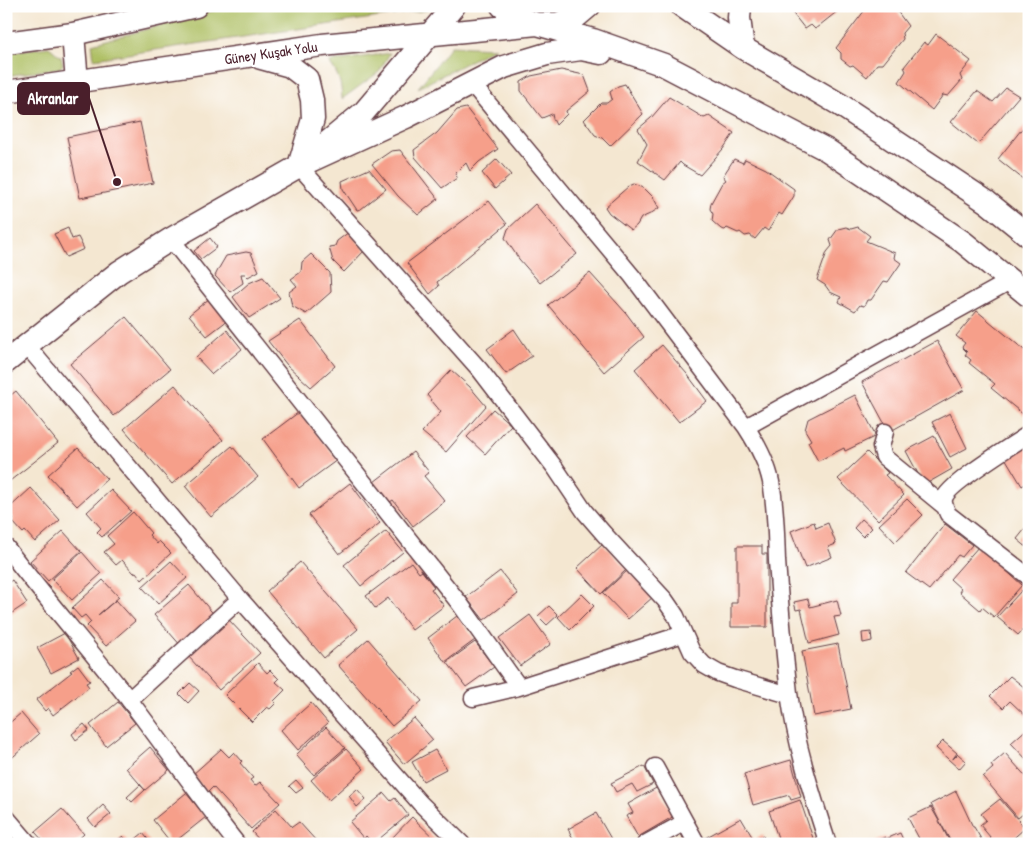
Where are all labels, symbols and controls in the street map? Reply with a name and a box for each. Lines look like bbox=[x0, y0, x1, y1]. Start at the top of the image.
street label: Güney Kuşak Yolu bbox=[223, 36, 319, 69]
callout: Akranlar bbox=[18, 83, 89, 114]
text: Akranlar bbox=[28, 87, 79, 109]

